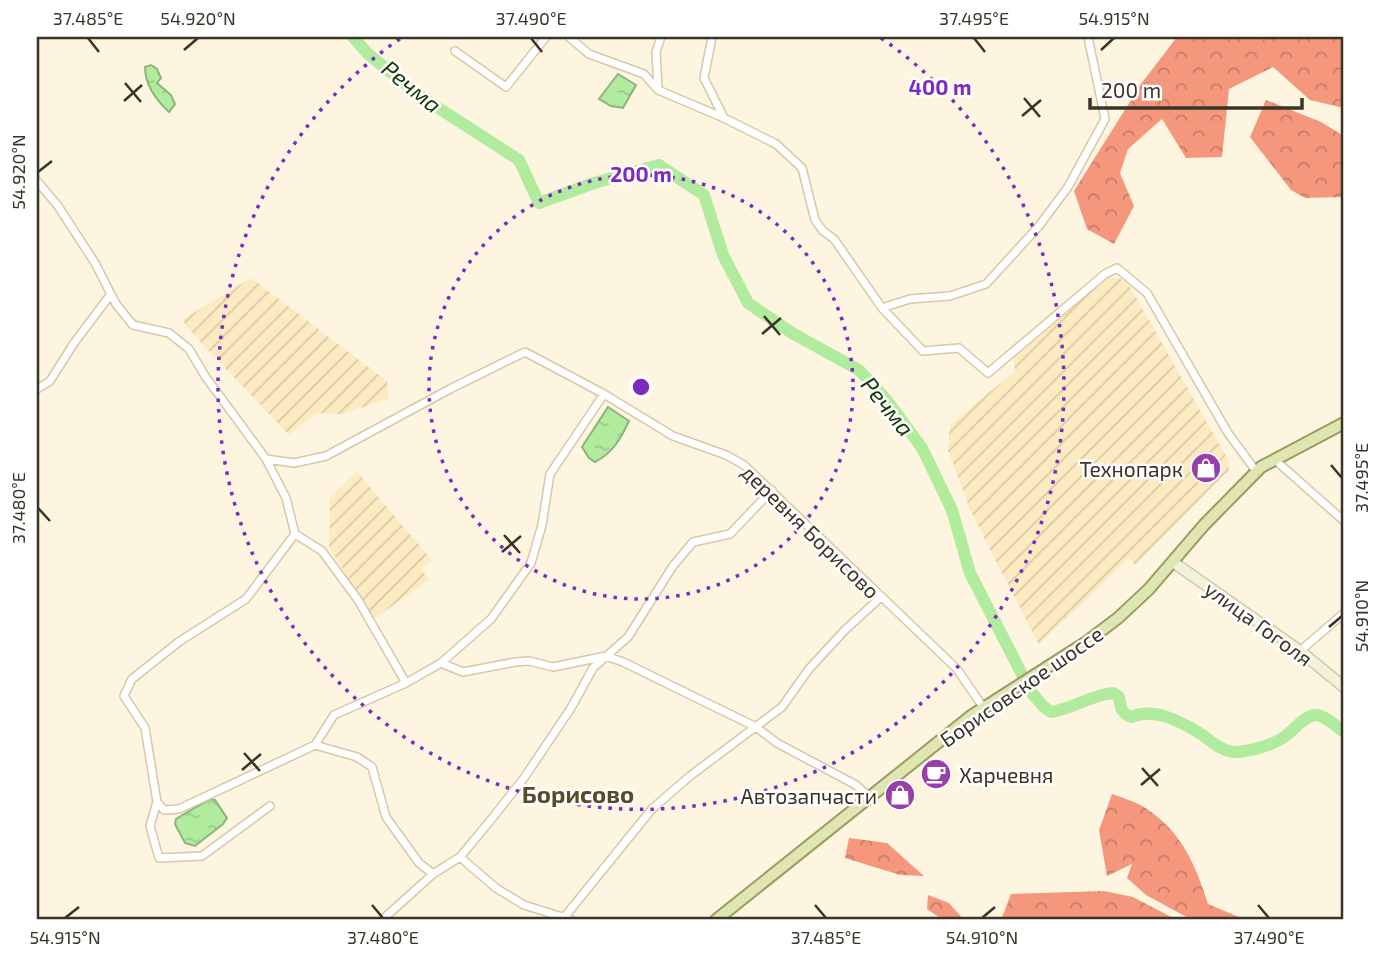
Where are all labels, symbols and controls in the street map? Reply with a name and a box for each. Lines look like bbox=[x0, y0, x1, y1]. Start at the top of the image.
text: 37.485°E bbox=[53, 7, 123, 29]
text: 54.920°N bbox=[160, 7, 236, 29]
text: 37.490°E bbox=[495, 7, 567, 29]
text: 37.495°E bbox=[939, 7, 1009, 29]
text: 54.915°N bbox=[1078, 7, 1150, 29]
water label: Речма bbox=[377, 54, 447, 118]
scale bar bbox=[1090, 66, 1302, 110]
text: 400 m bbox=[909, 74, 971, 99]
text: 200 m bbox=[1101, 77, 1161, 102]
text: 54.920°N bbox=[7, 134, 29, 210]
text: 200 m bbox=[610, 161, 672, 186]
water label: Речма bbox=[856, 371, 920, 441]
centre of rings bbox=[629, 375, 653, 399]
text: 37.495°E bbox=[1350, 443, 1372, 513]
shop icon: Технопарк bbox=[1189, 451, 1223, 485]
place label: Технопарк bbox=[1080, 456, 1183, 481]
street label: деревня Борисово bbox=[737, 459, 885, 603]
text: 37.480°E bbox=[7, 472, 29, 544]
street label: улица Гоголя bbox=[1200, 575, 1318, 671]
text: 54.910°N bbox=[1350, 580, 1372, 652]
street label: Борисовское шоссе bbox=[935, 620, 1107, 752]
cafe icon: Харчевня bbox=[919, 757, 953, 791]
place label: Харчевня bbox=[959, 762, 1053, 787]
shop icon: Автозапчасти bbox=[883, 778, 917, 812]
district label: Борисово bbox=[522, 779, 634, 808]
place label: Автозапчасти bbox=[741, 783, 877, 808]
text: 54.915°N bbox=[29, 926, 101, 948]
text: 37.480°E bbox=[347, 926, 419, 948]
text: 37.485°E bbox=[791, 926, 861, 948]
text: 54.910°N bbox=[946, 926, 1018, 948]
text: 37.490°E bbox=[1233, 926, 1305, 948]

